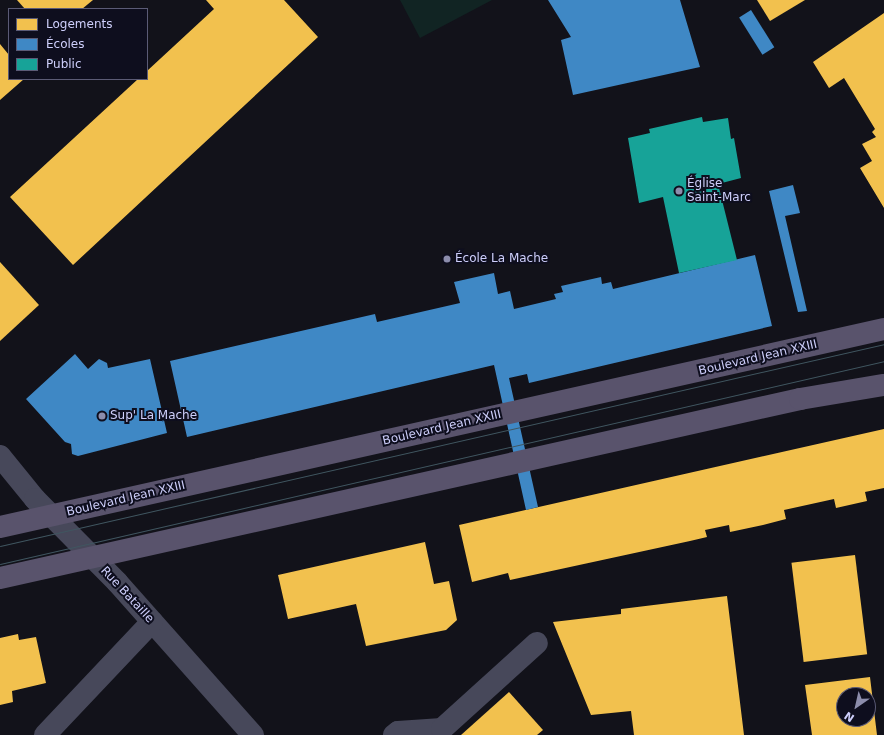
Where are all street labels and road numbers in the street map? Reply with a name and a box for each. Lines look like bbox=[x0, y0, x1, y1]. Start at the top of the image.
street label: Boulevard Jean XXIII bbox=[697, 337, 819, 379]
street label: Boulevard Jean XXIII bbox=[381, 407, 503, 449]
street label: Boulevard Jean XXIII bbox=[65, 478, 187, 520]
street label: Rue Bataille bbox=[97, 564, 157, 626]

